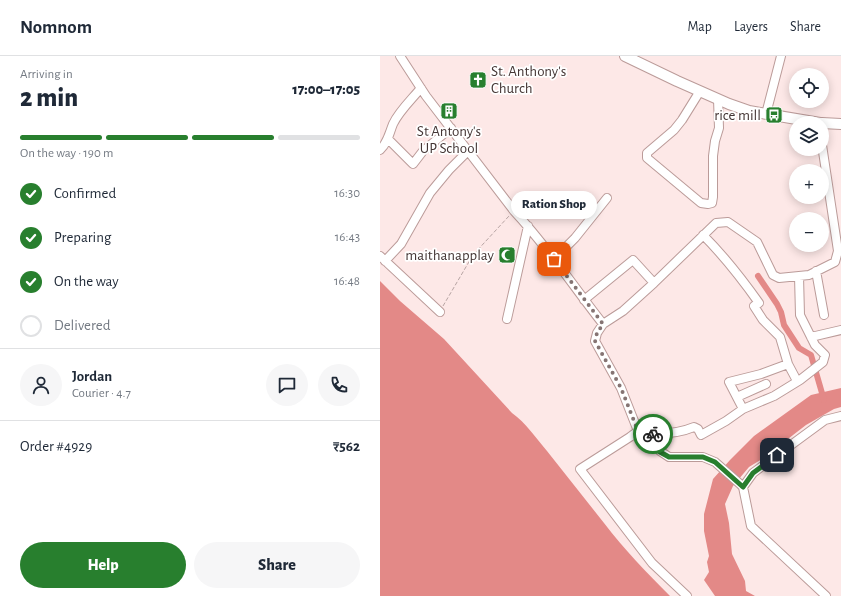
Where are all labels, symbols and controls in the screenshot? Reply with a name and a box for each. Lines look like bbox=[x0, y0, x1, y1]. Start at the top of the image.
text: Nomnom bbox=[20, 18, 92, 37]
text: Map bbox=[687, 20, 712, 34]
text: Layers bbox=[734, 20, 768, 34]
text: Share bbox=[790, 20, 821, 34]
place label: St. Anthony's Church bbox=[491, 64, 566, 96]
text: Arriving in bbox=[20, 68, 73, 81]
map controls bbox=[789, 68, 829, 252]
button: locate bbox=[789, 68, 829, 108]
church icon: St. Anthony's Church bbox=[468, 70, 488, 90]
text: 17:00–17:05 bbox=[292, 82, 360, 97]
text: 2 min bbox=[20, 85, 78, 111]
building icon: St Antony's UP School bbox=[439, 101, 459, 121]
bus stop icon: rice mill bbox=[764, 105, 784, 125]
place label: rice mill bbox=[714, 108, 761, 123]
button: layers bbox=[789, 116, 829, 156]
place label: St Antony's UP School bbox=[417, 124, 481, 156]
text: On the way · 190 m bbox=[20, 147, 113, 160]
button: + bbox=[789, 164, 829, 204]
icon: check bbox=[20, 183, 42, 205]
text: Confirmed bbox=[54, 186, 116, 201]
text: 16:30 bbox=[334, 187, 360, 200]
callout: Ration Shop bbox=[511, 191, 597, 219]
text: Ration Shop bbox=[522, 198, 586, 211]
button: − bbox=[789, 212, 829, 252]
icon: check bbox=[20, 227, 42, 249]
text: Preparing bbox=[54, 230, 111, 245]
text: 16:43 bbox=[335, 231, 360, 244]
pin bbox=[537, 242, 571, 276]
mosque icon: maithanapplay bbox=[497, 245, 517, 265]
place label: maithanapplay bbox=[405, 248, 495, 263]
icon: bag bbox=[543, 248, 565, 270]
icon: check bbox=[20, 271, 42, 293]
text: On the way bbox=[54, 274, 119, 289]
text: 16:48 bbox=[334, 275, 360, 288]
text: Delivered bbox=[54, 318, 111, 333]
button: person bbox=[20, 364, 62, 406]
button: chat bbox=[266, 364, 308, 406]
button: phone bbox=[318, 364, 360, 406]
text: Jordan bbox=[72, 369, 112, 384]
text: Courier · 4.7 bbox=[72, 387, 131, 400]
courier bbox=[633, 414, 673, 454]
icon: bike bbox=[642, 423, 664, 445]
pin bbox=[760, 438, 794, 472]
text: Order #4929 bbox=[20, 439, 92, 454]
text: ₹562 bbox=[333, 439, 360, 454]
icon: home bbox=[766, 444, 788, 466]
button: Help bbox=[20, 542, 186, 588]
button: Share bbox=[194, 542, 360, 588]

